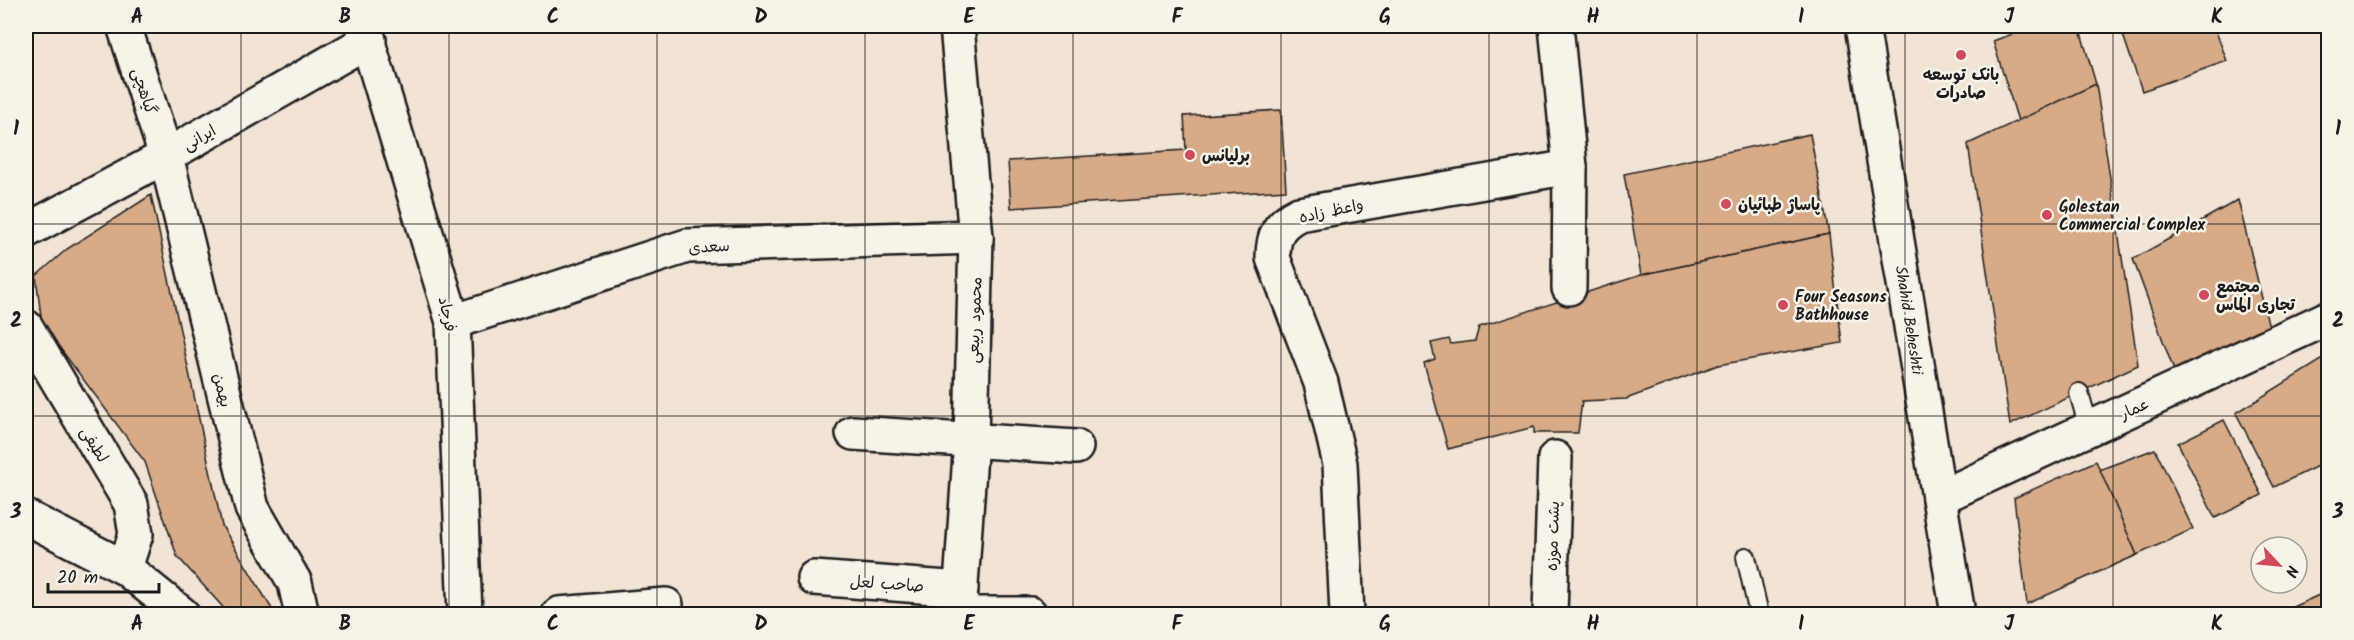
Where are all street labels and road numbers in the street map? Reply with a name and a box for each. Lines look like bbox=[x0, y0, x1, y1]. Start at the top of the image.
street label: گیاهچی bbox=[124, 65, 163, 118]
street label: ایرانی bbox=[178, 119, 221, 158]
street label: واعظ زاده bbox=[1297, 192, 1366, 230]
street label: سعدی bbox=[687, 234, 731, 261]
street label: Shahid Beheshti bbox=[1888, 264, 1930, 378]
street label: محمود ربیعی bbox=[961, 276, 990, 364]
street label: فرجاد bbox=[431, 294, 462, 334]
street label: بهمن bbox=[205, 371, 238, 410]
street label: عمار bbox=[2115, 392, 2154, 428]
street label: لطیفی bbox=[73, 422, 114, 468]
street label: پشت موزه bbox=[1540, 501, 1567, 572]
street label: صاحب لعل bbox=[849, 569, 925, 600]

